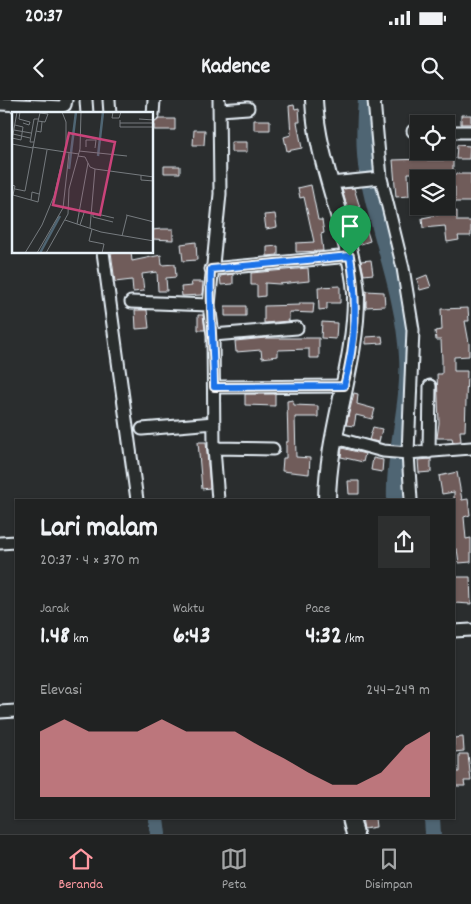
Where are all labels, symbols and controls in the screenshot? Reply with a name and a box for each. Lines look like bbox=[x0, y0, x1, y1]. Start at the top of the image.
text: 20:37 bbox=[25, 4, 63, 31]
text: Kadence bbox=[201, 52, 270, 83]
icon: back bbox=[25, 54, 53, 82]
icon: search bbox=[418, 54, 446, 82]
inset map bbox=[12, 112, 154, 254]
map controls bbox=[410, 115, 455, 215]
button: locate bbox=[410, 115, 455, 160]
button: layers bbox=[410, 170, 455, 215]
pin bbox=[329, 205, 371, 256]
icon: arrive bbox=[336, 212, 364, 240]
text: Lari malam bbox=[40, 510, 158, 550]
button: share bbox=[378, 516, 430, 568]
text: 20:37 · 4 × 370 m bbox=[40, 549, 139, 572]
text: Jarak bbox=[40, 599, 69, 619]
text: Waktu bbox=[173, 599, 204, 619]
text: Pace bbox=[305, 599, 330, 619]
text: 1.48 bbox=[40, 619, 70, 655]
text: 6:43 bbox=[173, 619, 211, 655]
text: 4:32 bbox=[305, 619, 342, 655]
text: km bbox=[70, 629, 89, 649]
text: /km bbox=[342, 629, 364, 649]
text: Elevasi bbox=[40, 679, 82, 702]
text: 244–249 m bbox=[366, 679, 430, 702]
tab: Beranda bbox=[59, 845, 103, 895]
tab: Peta bbox=[220, 845, 248, 895]
tab: Disimpan bbox=[365, 845, 412, 895]

